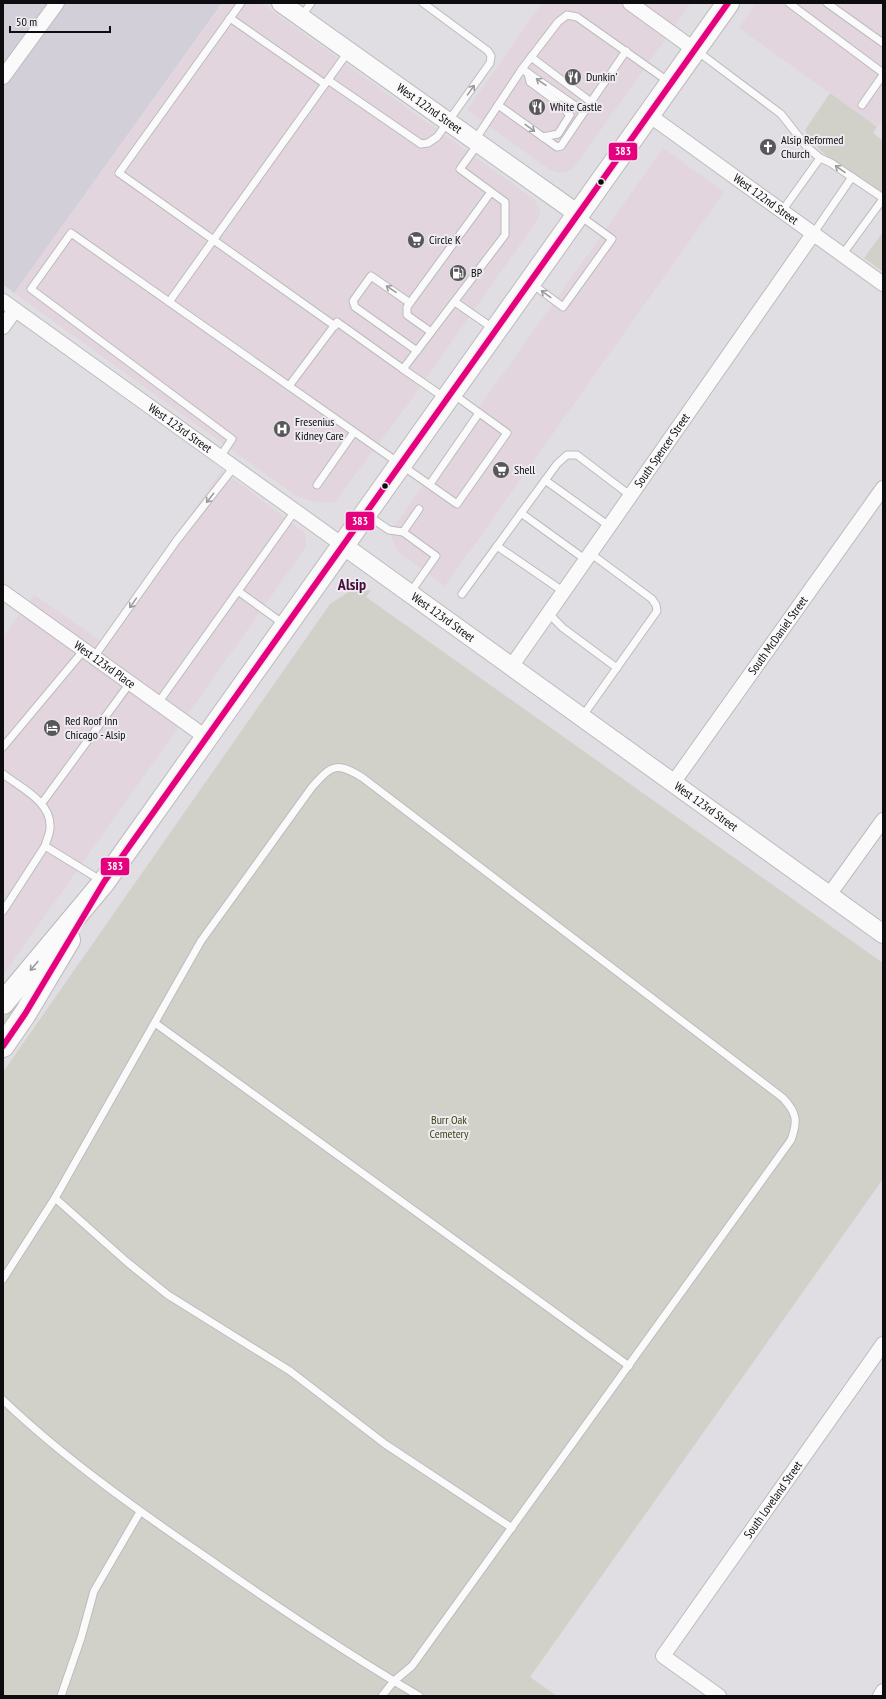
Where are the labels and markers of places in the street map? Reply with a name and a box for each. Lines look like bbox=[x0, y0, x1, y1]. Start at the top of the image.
restaurant icon: Dunkin' bbox=[563, 67, 583, 87]
place label: Dunkin' bbox=[586, 69, 617, 84]
restaurant icon: White Castle bbox=[527, 97, 547, 117]
place label: White Castle bbox=[550, 99, 602, 114]
place label: Alsip Reformed Church bbox=[781, 132, 844, 161]
church icon: Alsip Reformed Church bbox=[758, 137, 778, 157]
unlabelled marker bbox=[596, 177, 606, 187]
supermarket icon: Circle K bbox=[406, 230, 426, 250]
place label: Circle K bbox=[429, 232, 461, 247]
fuel station icon: BP bbox=[448, 263, 468, 283]
place label: BP bbox=[471, 265, 483, 280]
place label: Fresenius Kidney Care bbox=[295, 414, 344, 443]
hospital icon: Fresenius Kidney Care bbox=[272, 419, 292, 439]
supermarket icon: Shell bbox=[491, 460, 511, 480]
place label: Shell bbox=[514, 462, 535, 477]
unlabelled marker bbox=[380, 481, 390, 491]
place label: Red Roof Inn Chicago - Alsip bbox=[65, 713, 126, 742]
hotel icon: Red Roof Inn Chicago - Alsip bbox=[42, 718, 62, 738]

